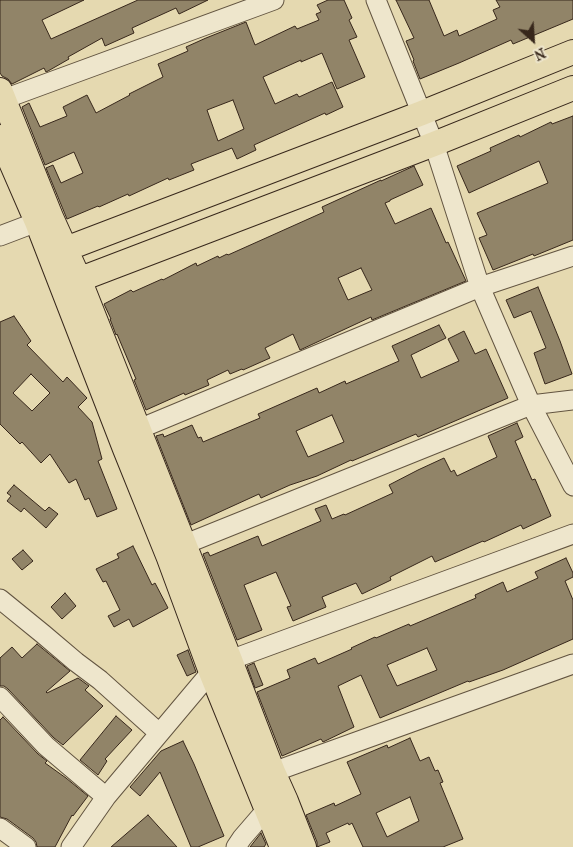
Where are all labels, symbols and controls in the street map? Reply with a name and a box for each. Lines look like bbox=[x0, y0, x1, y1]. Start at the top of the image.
north arrow bbox=[508, 15, 558, 65]
text: N bbox=[531, 44, 548, 64]

